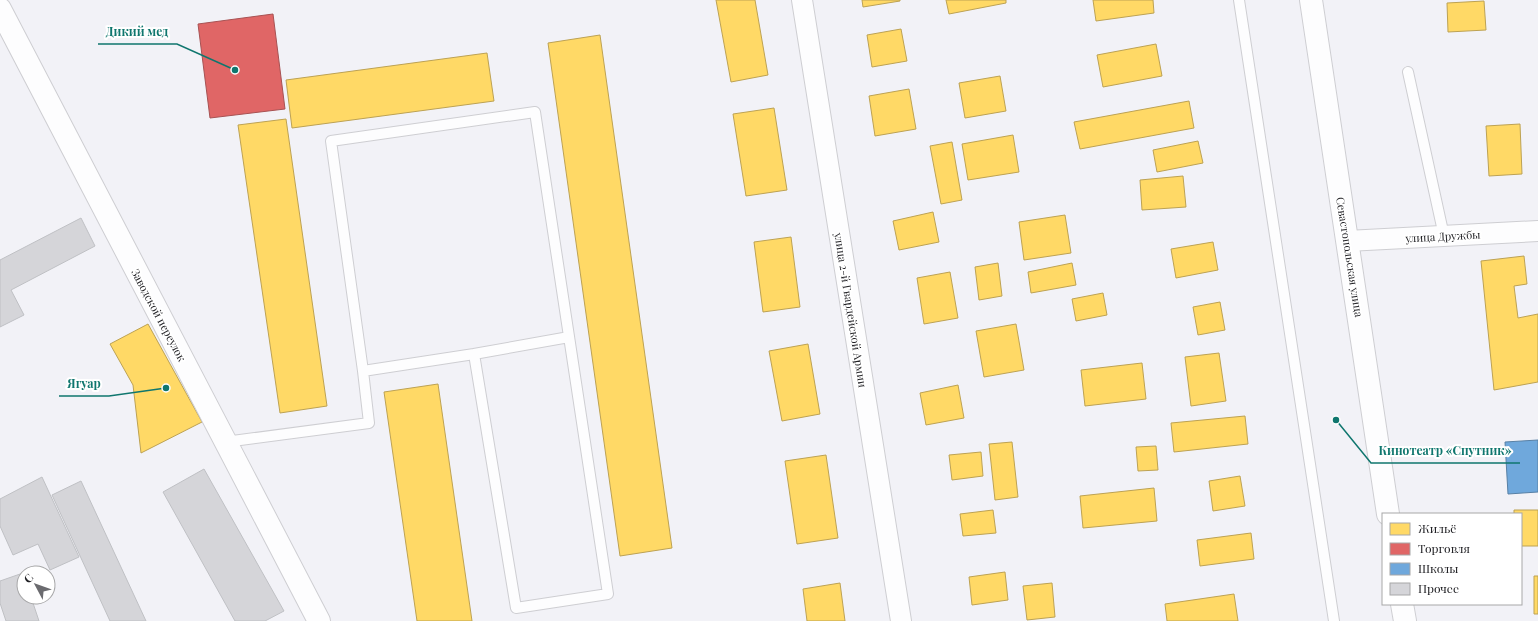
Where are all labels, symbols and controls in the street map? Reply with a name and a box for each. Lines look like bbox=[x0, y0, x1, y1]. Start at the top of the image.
callout: Дикий мед bbox=[98, 20, 177, 44]
text: Дикий мед bbox=[106, 23, 169, 39]
street label: Севастопольская улица bbox=[1333, 196, 1367, 319]
street label: улица Дружбы bbox=[1404, 227, 1481, 246]
street label: улица 2-й Гвардейской Армии bbox=[831, 231, 871, 389]
street label: Заводской переулок bbox=[128, 266, 190, 365]
callout: Ягуар bbox=[59, 372, 109, 396]
text: Ягуар bbox=[66, 375, 101, 391]
callout: Кинотеатр «Спутник» bbox=[1371, 439, 1520, 463]
text: Кинотеатр «Спутник» bbox=[1378, 442, 1512, 458]
legend bbox=[1382, 513, 1522, 605]
text: Жильё bbox=[1418, 520, 1456, 536]
text: Торговля bbox=[1418, 540, 1471, 556]
text: Школы bbox=[1418, 560, 1458, 576]
north arrow bbox=[16, 565, 56, 605]
text: С bbox=[20, 570, 36, 586]
text: Прочее bbox=[1418, 580, 1459, 596]

